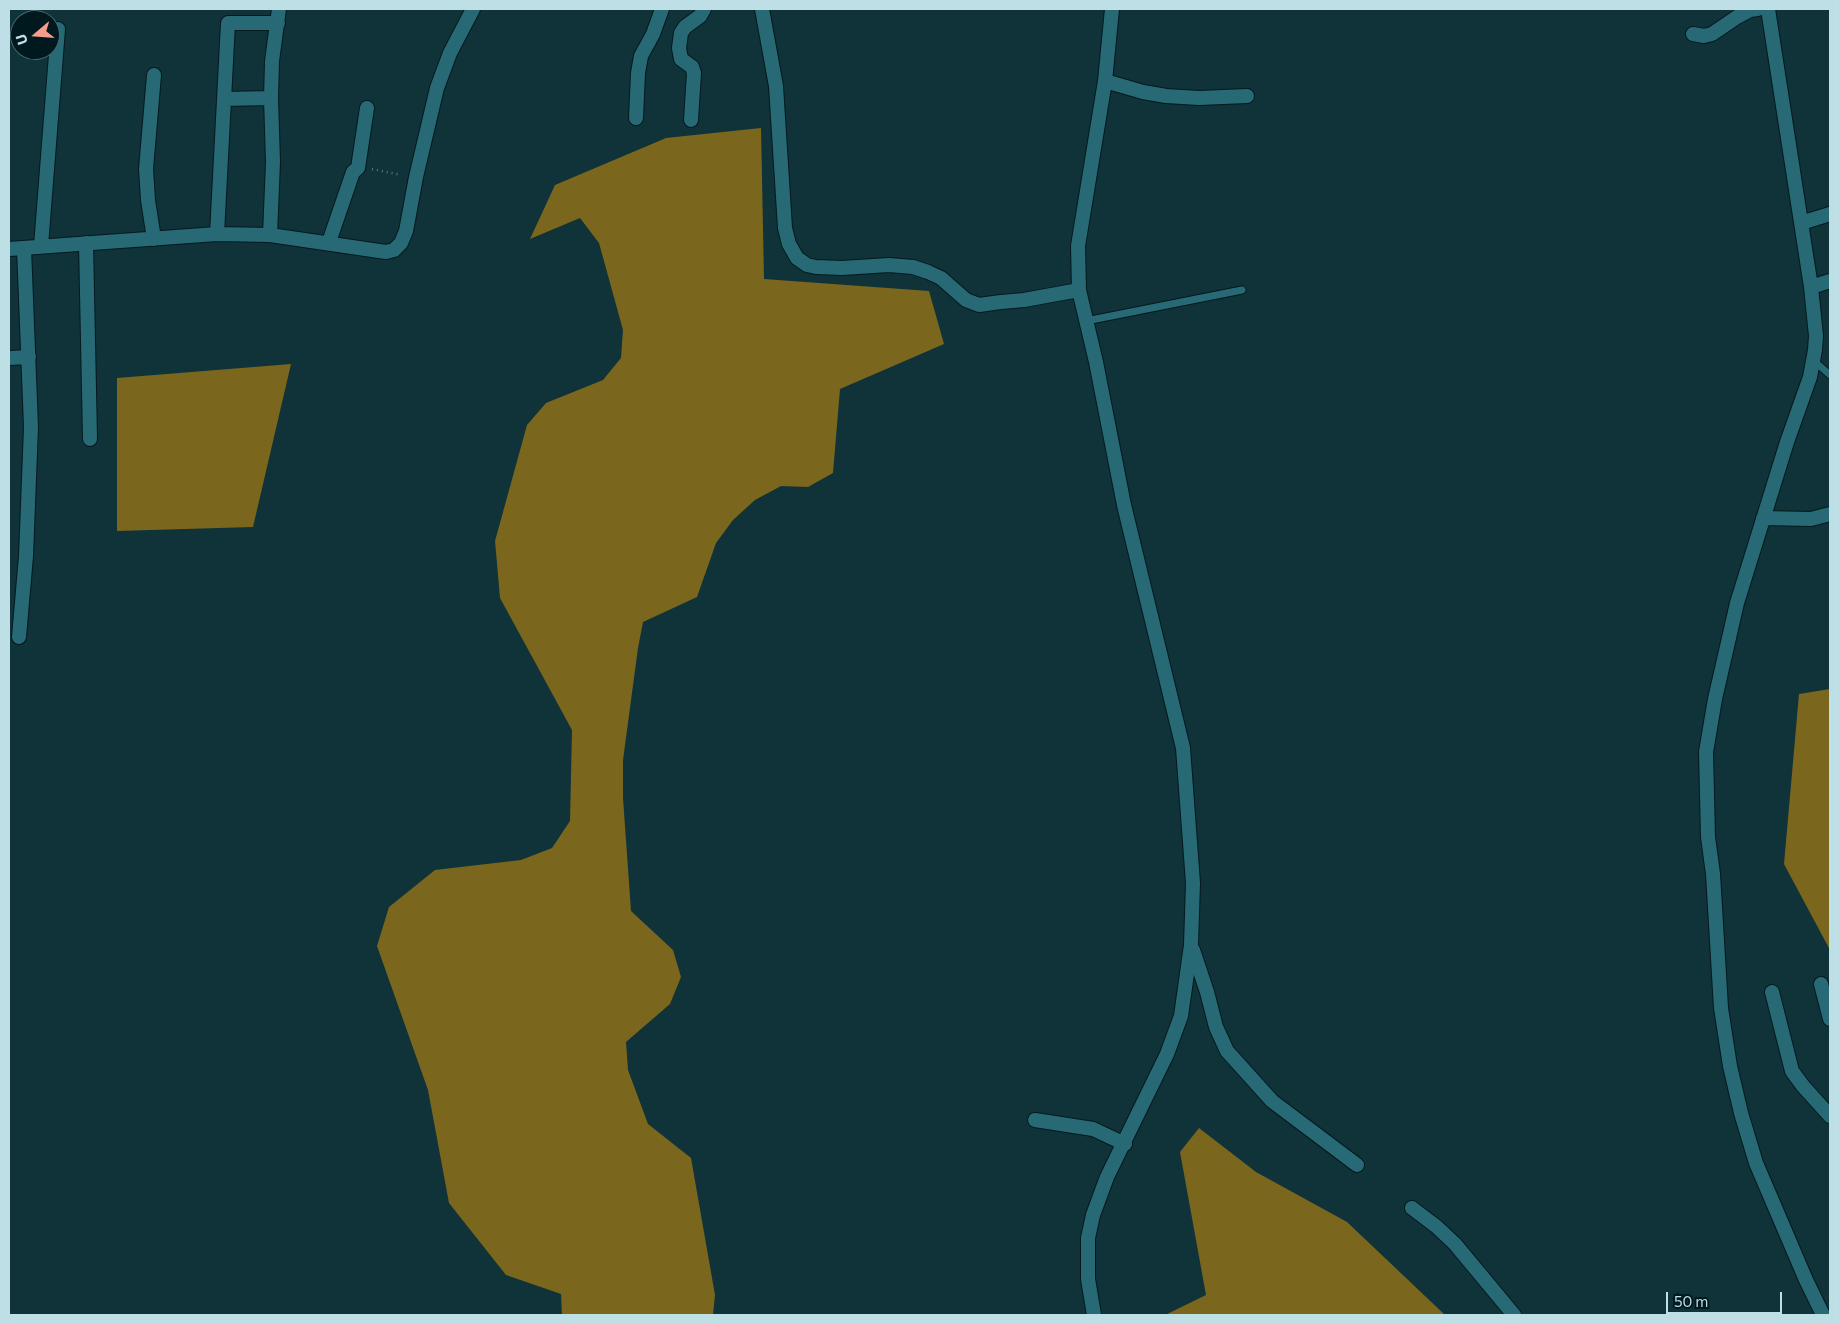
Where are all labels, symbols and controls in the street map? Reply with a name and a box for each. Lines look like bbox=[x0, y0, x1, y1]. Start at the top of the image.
north arrow bbox=[10, 10, 60, 60]
text: U bbox=[12, 32, 31, 47]
scale bar bbox=[1669, 1282, 1785, 1314]
text: 50 m bbox=[1674, 1292, 1708, 1310]

